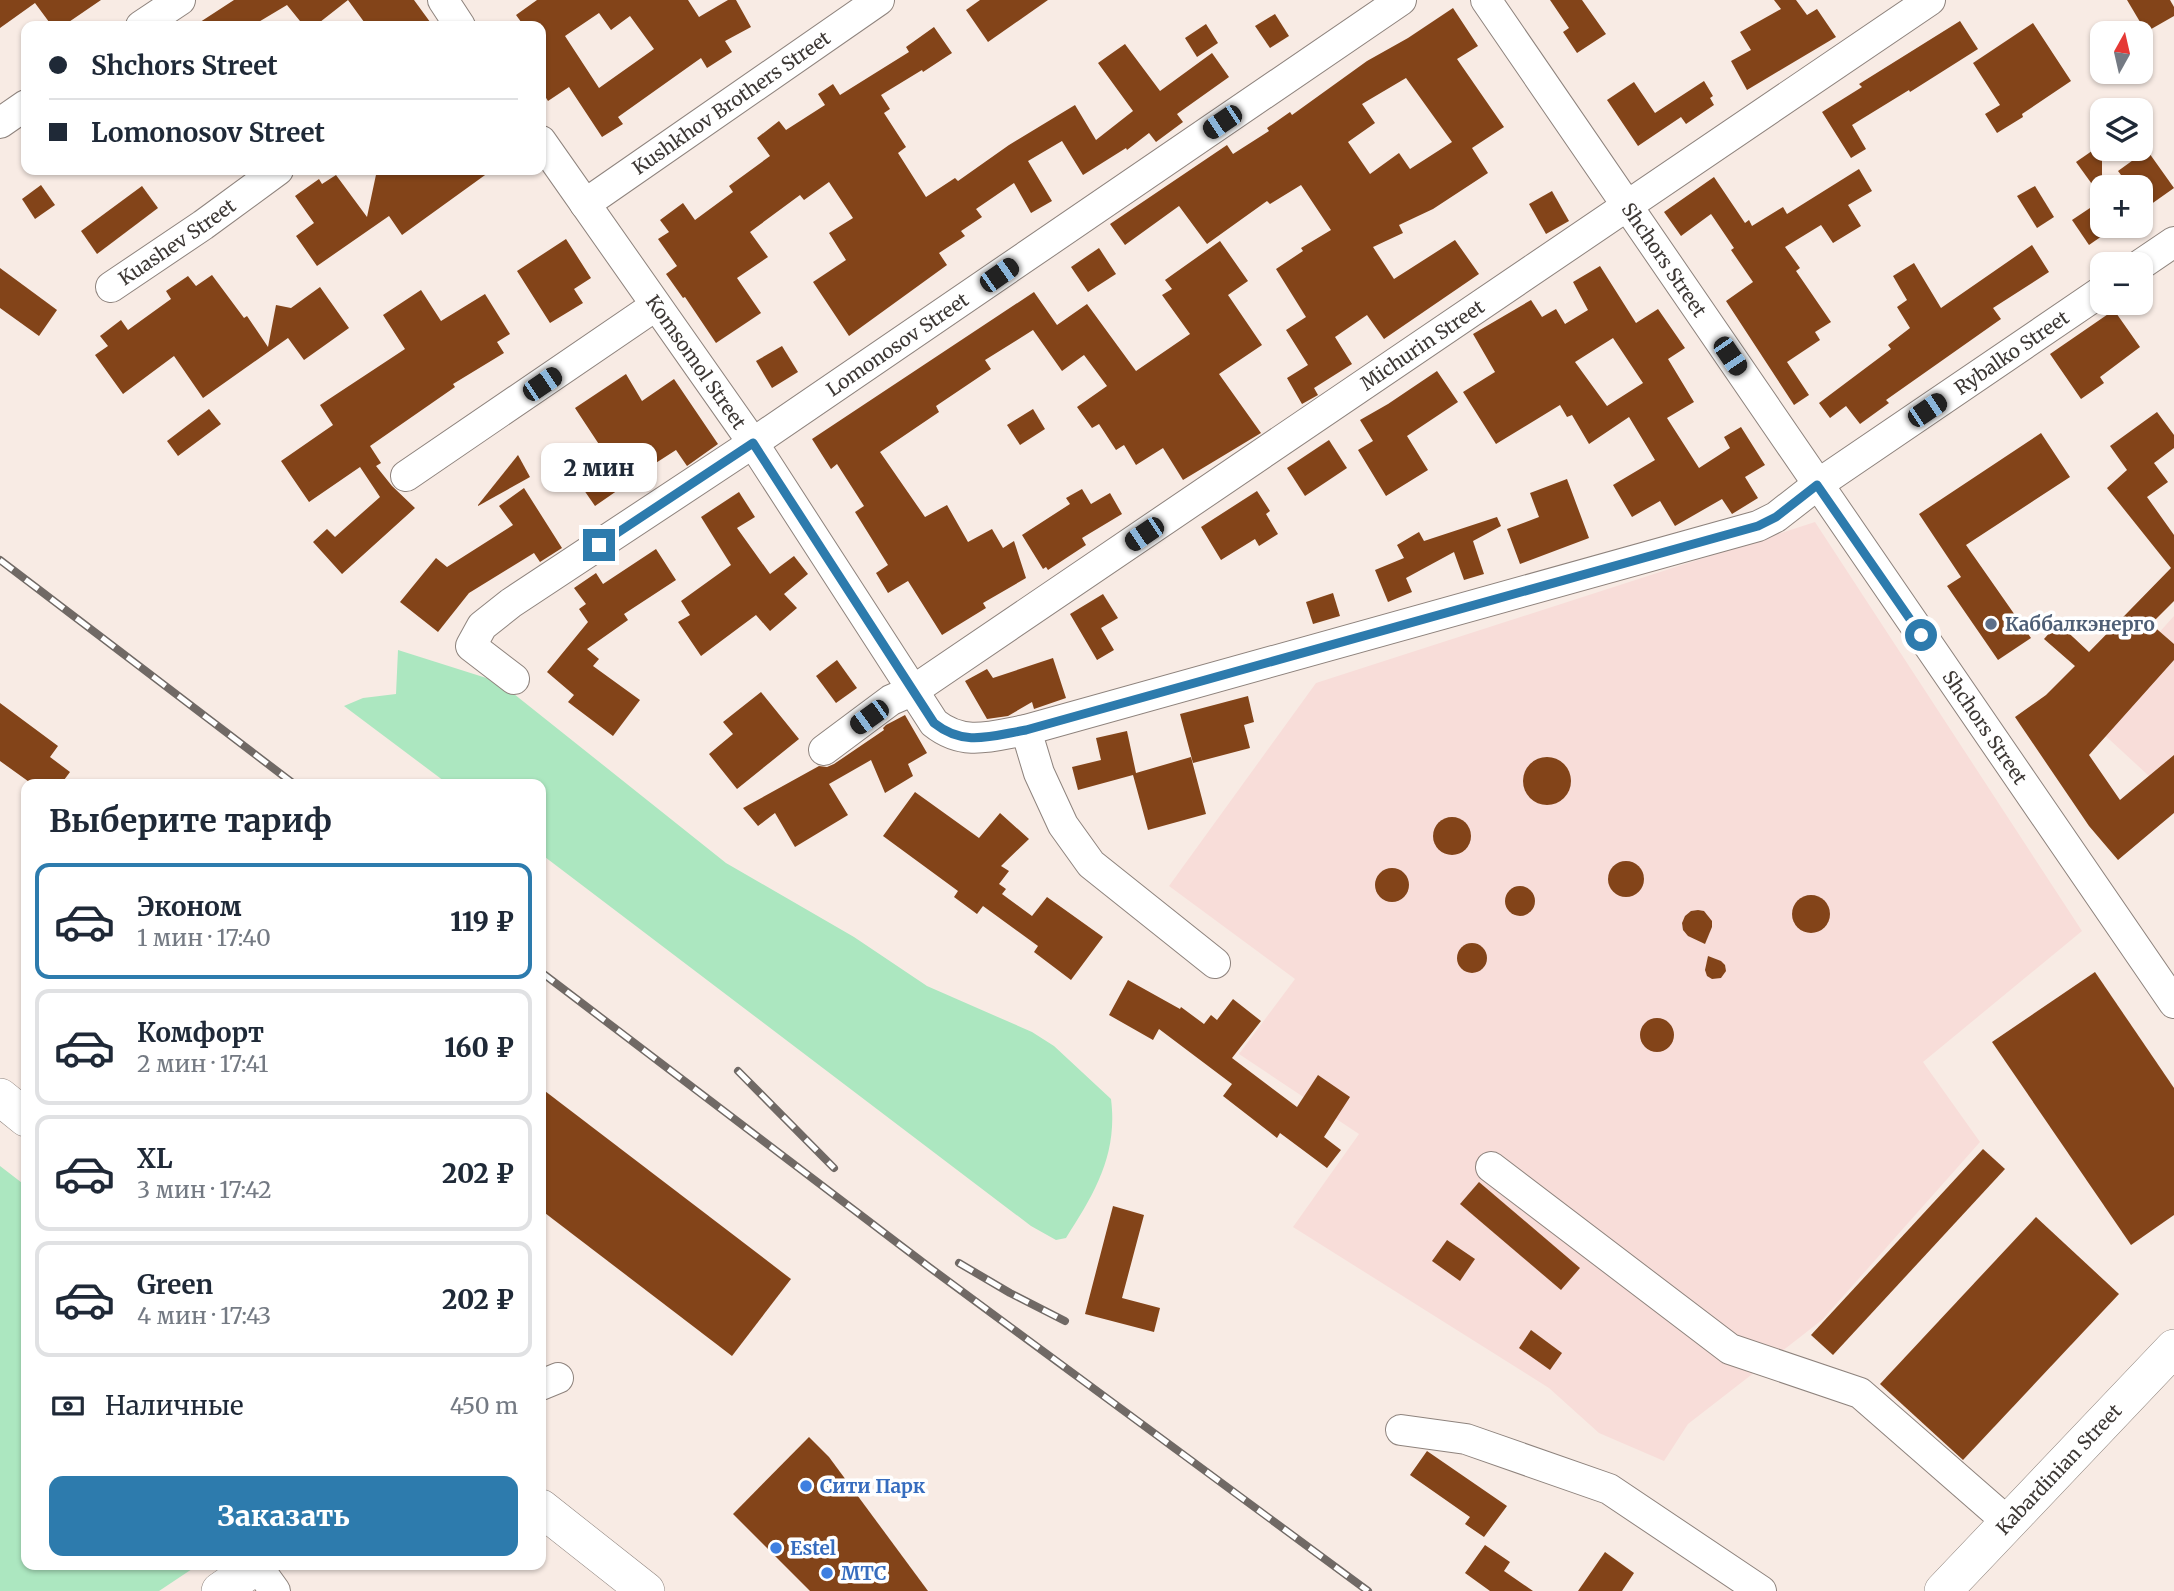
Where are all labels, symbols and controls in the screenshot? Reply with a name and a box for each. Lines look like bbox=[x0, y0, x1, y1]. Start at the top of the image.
north arrow bbox=[2090, 21, 2152, 84]
map controls bbox=[2090, 21, 2153, 315]
street label: Kushkhov Brothers Street bbox=[628, 25, 835, 179]
text: Shchors Street bbox=[91, 49, 278, 82]
button: layers bbox=[2090, 98, 2153, 161]
car bbox=[1199, 102, 1246, 142]
text: Lomonosov Street bbox=[91, 116, 325, 149]
button: + bbox=[2090, 175, 2153, 238]
street label: Kuashev Street bbox=[114, 193, 241, 290]
street label: Shchors Street bbox=[1617, 198, 1712, 322]
button: − bbox=[2090, 252, 2153, 315]
car bbox=[976, 254, 1023, 296]
street label: Lomonosov Street bbox=[822, 287, 973, 401]
street label: Komsomol Street bbox=[641, 290, 752, 434]
street label: Michurin Street bbox=[1356, 294, 1489, 395]
street label: Rybalko Street bbox=[1950, 305, 2074, 400]
car bbox=[1710, 333, 1751, 379]
car bbox=[519, 364, 566, 404]
car bbox=[1904, 390, 1951, 430]
callout: 2 мин bbox=[541, 444, 657, 492]
text: 2 мин bbox=[563, 453, 635, 482]
car bbox=[1121, 514, 1168, 554]
route end bbox=[583, 529, 615, 561]
place label: Каббалкэнерго bbox=[2005, 612, 2155, 636]
marker: Каббалкэнерго bbox=[1983, 616, 1999, 632]
route start bbox=[1905, 619, 1937, 651]
street label: Shchors Street bbox=[1937, 666, 2033, 790]
car bbox=[846, 696, 893, 738]
text: Выберите тариф bbox=[49, 801, 332, 841]
icon: car bbox=[53, 890, 116, 953]
text: Эконом bbox=[137, 890, 242, 923]
text: 119 ₽ bbox=[450, 905, 514, 938]
text: 1 мин · 17:40 bbox=[137, 923, 271, 952]
icon: car bbox=[53, 1016, 116, 1079]
text: Комфорт bbox=[137, 1016, 264, 1049]
text: 160 ₽ bbox=[444, 1031, 514, 1064]
text: 2 мин · 17:41 bbox=[137, 1049, 268, 1078]
icon: car bbox=[53, 1142, 116, 1205]
text: XL bbox=[137, 1142, 173, 1175]
text: 202 ₽ bbox=[442, 1157, 514, 1190]
text: 3 мин · 17:42 bbox=[137, 1175, 272, 1204]
icon: car bbox=[53, 1268, 116, 1331]
text: Green bbox=[137, 1268, 213, 1301]
text: 202 ₽ bbox=[442, 1283, 514, 1316]
text: 4 мин · 17:43 bbox=[137, 1301, 271, 1330]
icon: cash bbox=[49, 1387, 87, 1425]
text: Наличные bbox=[105, 1389, 243, 1422]
text: 450 m bbox=[450, 1391, 518, 1420]
street label: Kabardinian Street bbox=[1991, 1398, 2127, 1540]
place label: Сити Парк bbox=[820, 1474, 926, 1498]
button: Заказать bbox=[49, 1476, 518, 1556]
marker: Сити Парк bbox=[798, 1478, 814, 1494]
place label: Estel bbox=[790, 1536, 836, 1560]
marker: Estel bbox=[768, 1540, 784, 1556]
place label: МТС bbox=[841, 1561, 887, 1585]
marker: МТС bbox=[819, 1565, 835, 1581]

